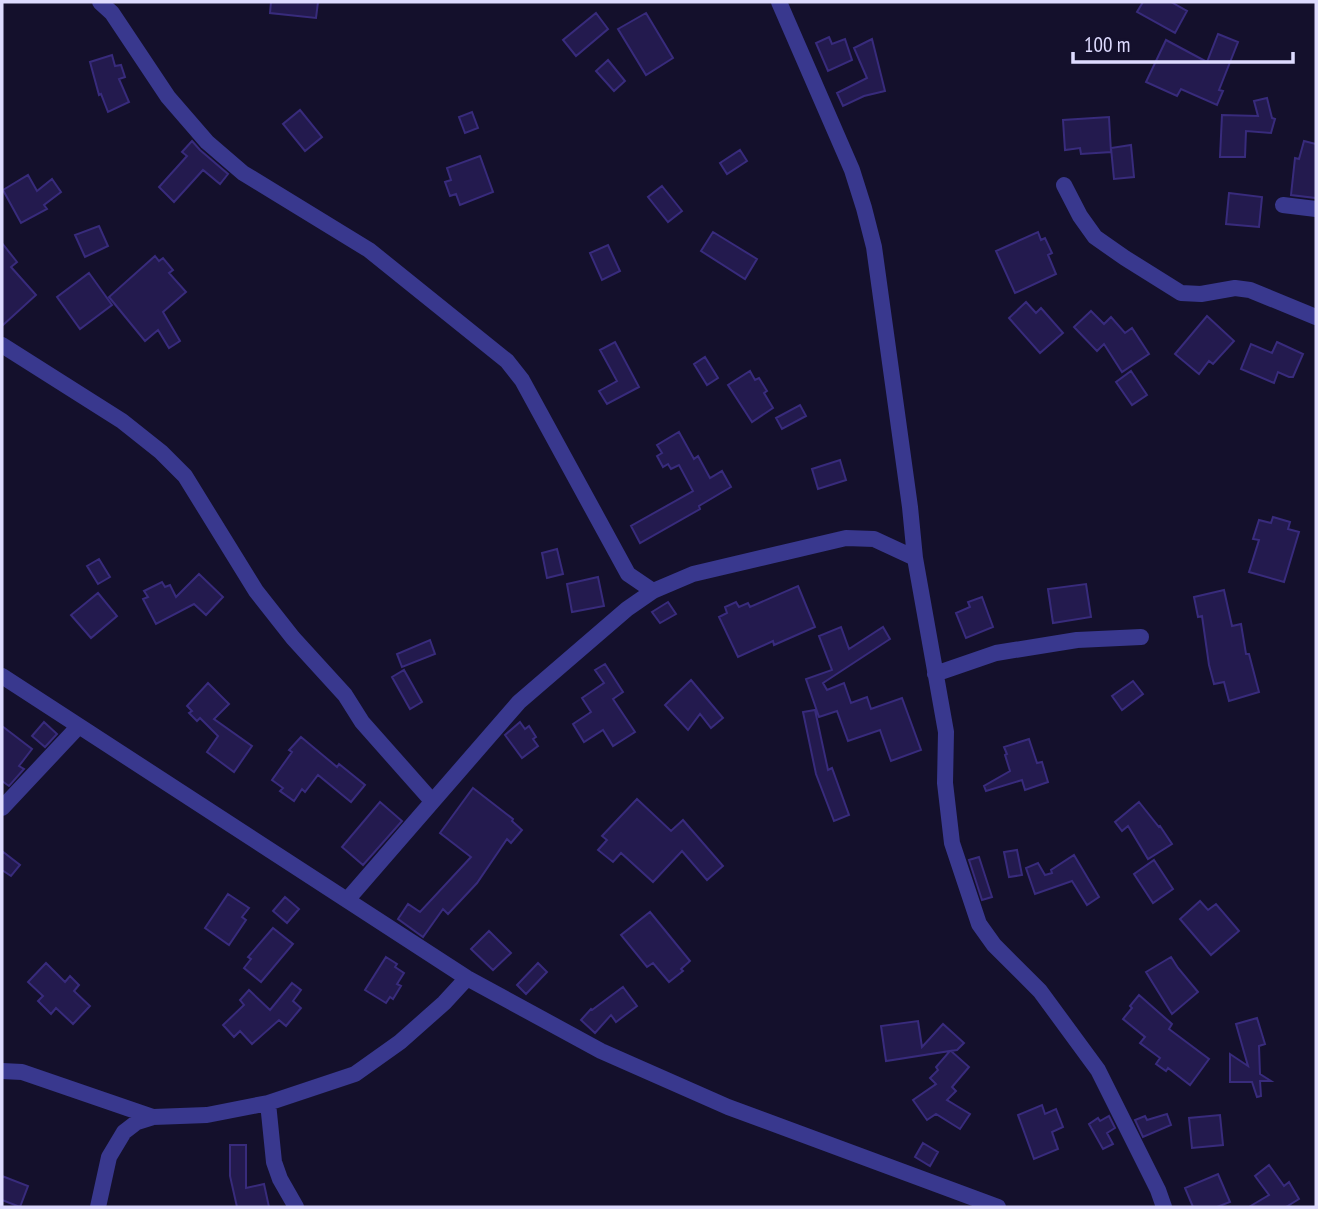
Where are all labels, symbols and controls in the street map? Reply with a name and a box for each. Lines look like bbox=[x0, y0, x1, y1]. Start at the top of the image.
scale bar bbox=[1073, 21, 1294, 65]
text: 100 m bbox=[1084, 31, 1130, 58]

